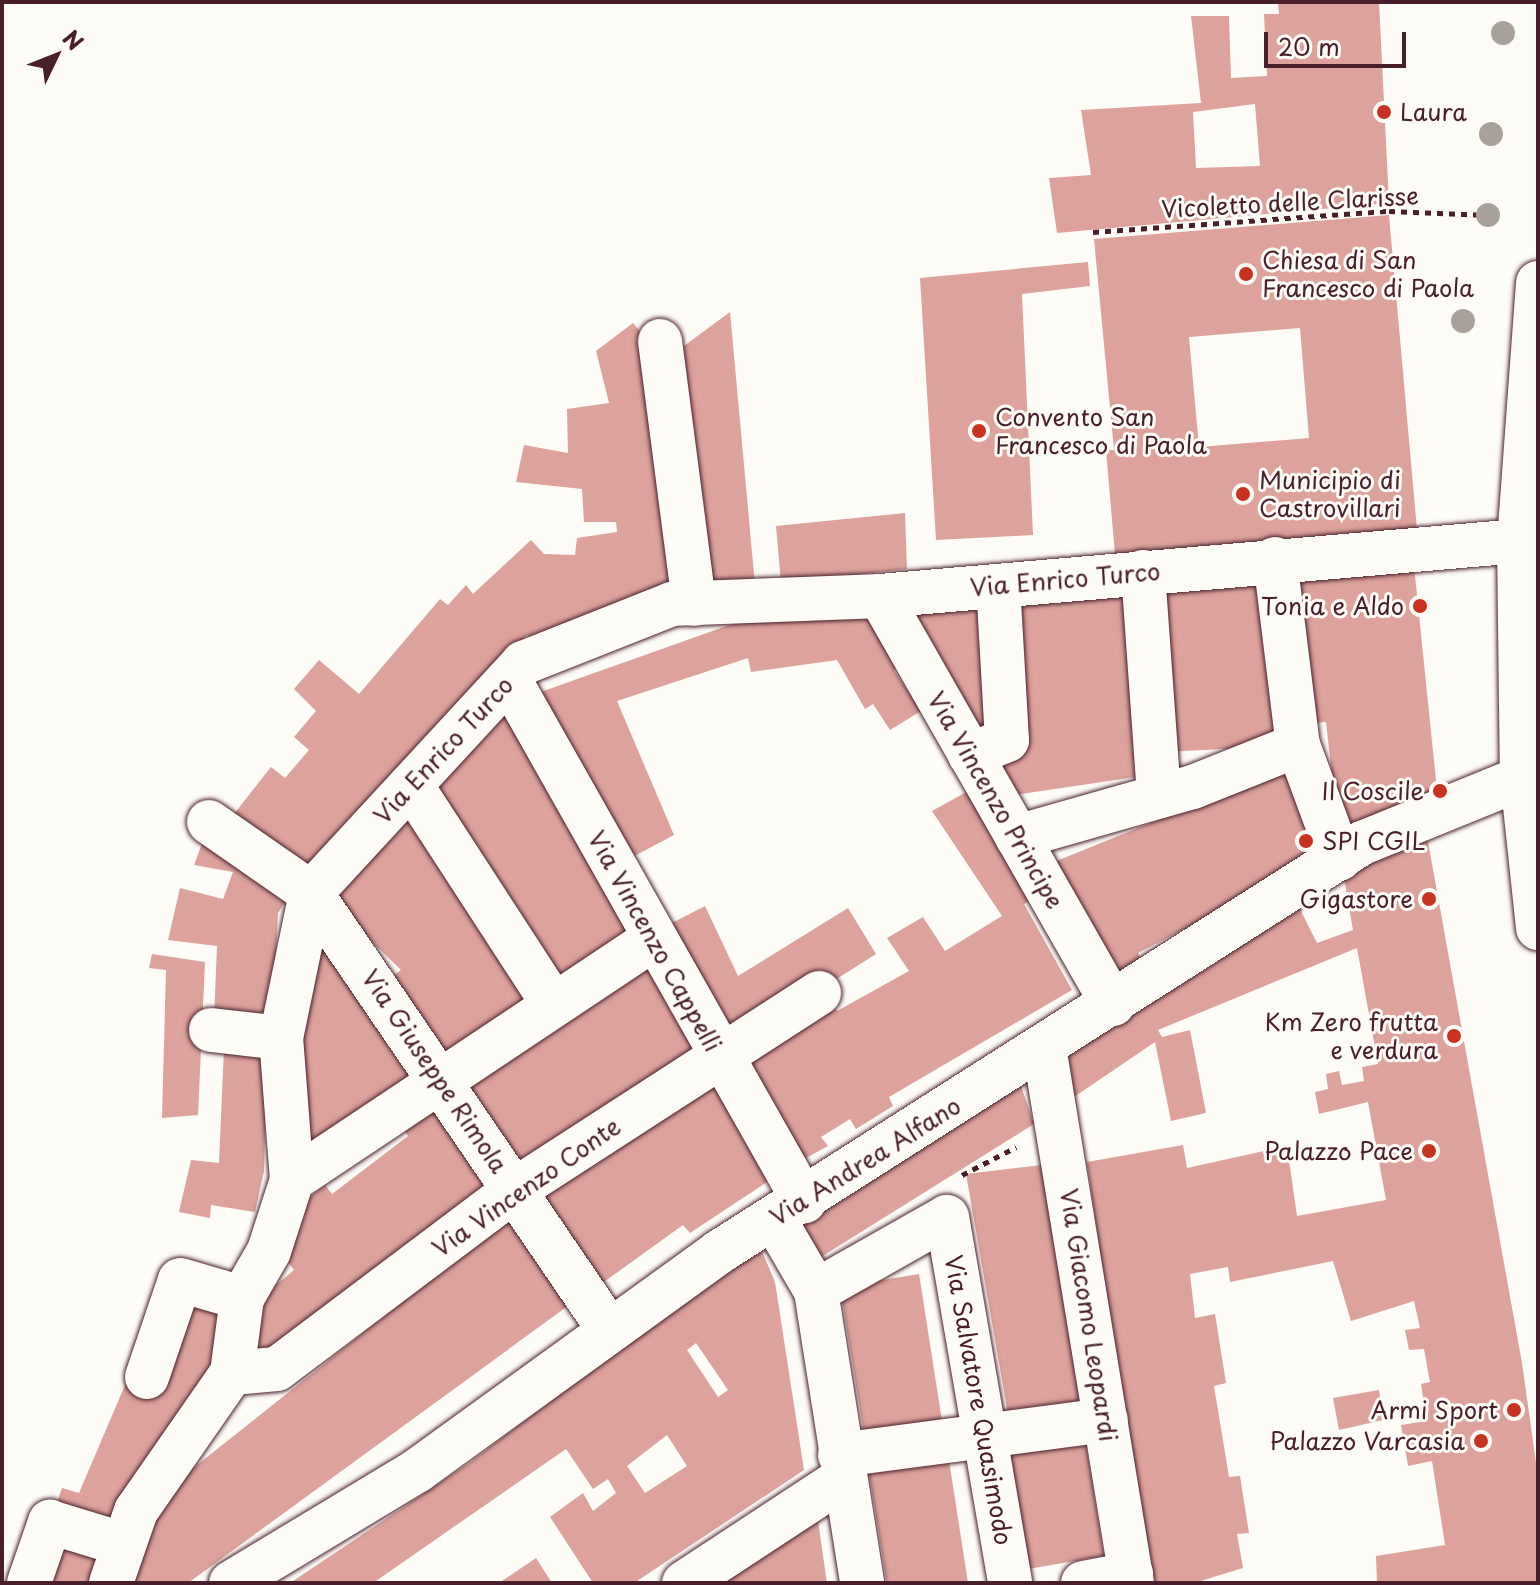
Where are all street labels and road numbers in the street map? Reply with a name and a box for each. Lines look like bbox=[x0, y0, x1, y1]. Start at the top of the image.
street label: Vicoletto delle Clarisse bbox=[1160, 181, 1420, 223]
street label: Via Enrico Turco bbox=[968, 556, 1162, 602]
street label: Via Enrico Turco bbox=[367, 670, 519, 830]
street label: Via Vincenzo Principe bbox=[922, 687, 1070, 913]
street label: Via Vincenzo Cappelli bbox=[583, 826, 727, 1056]
street label: Via Giuseppe Rimola bbox=[356, 964, 514, 1178]
street label: Via Andrea Alfano bbox=[765, 1091, 965, 1231]
street label: Via Vincenzo Conte bbox=[427, 1112, 625, 1262]
street label: Via Giacomo Leopardi bbox=[1055, 1186, 1123, 1444]
street label: Via Salvatore Quasimodo bbox=[939, 1254, 1019, 1546]

